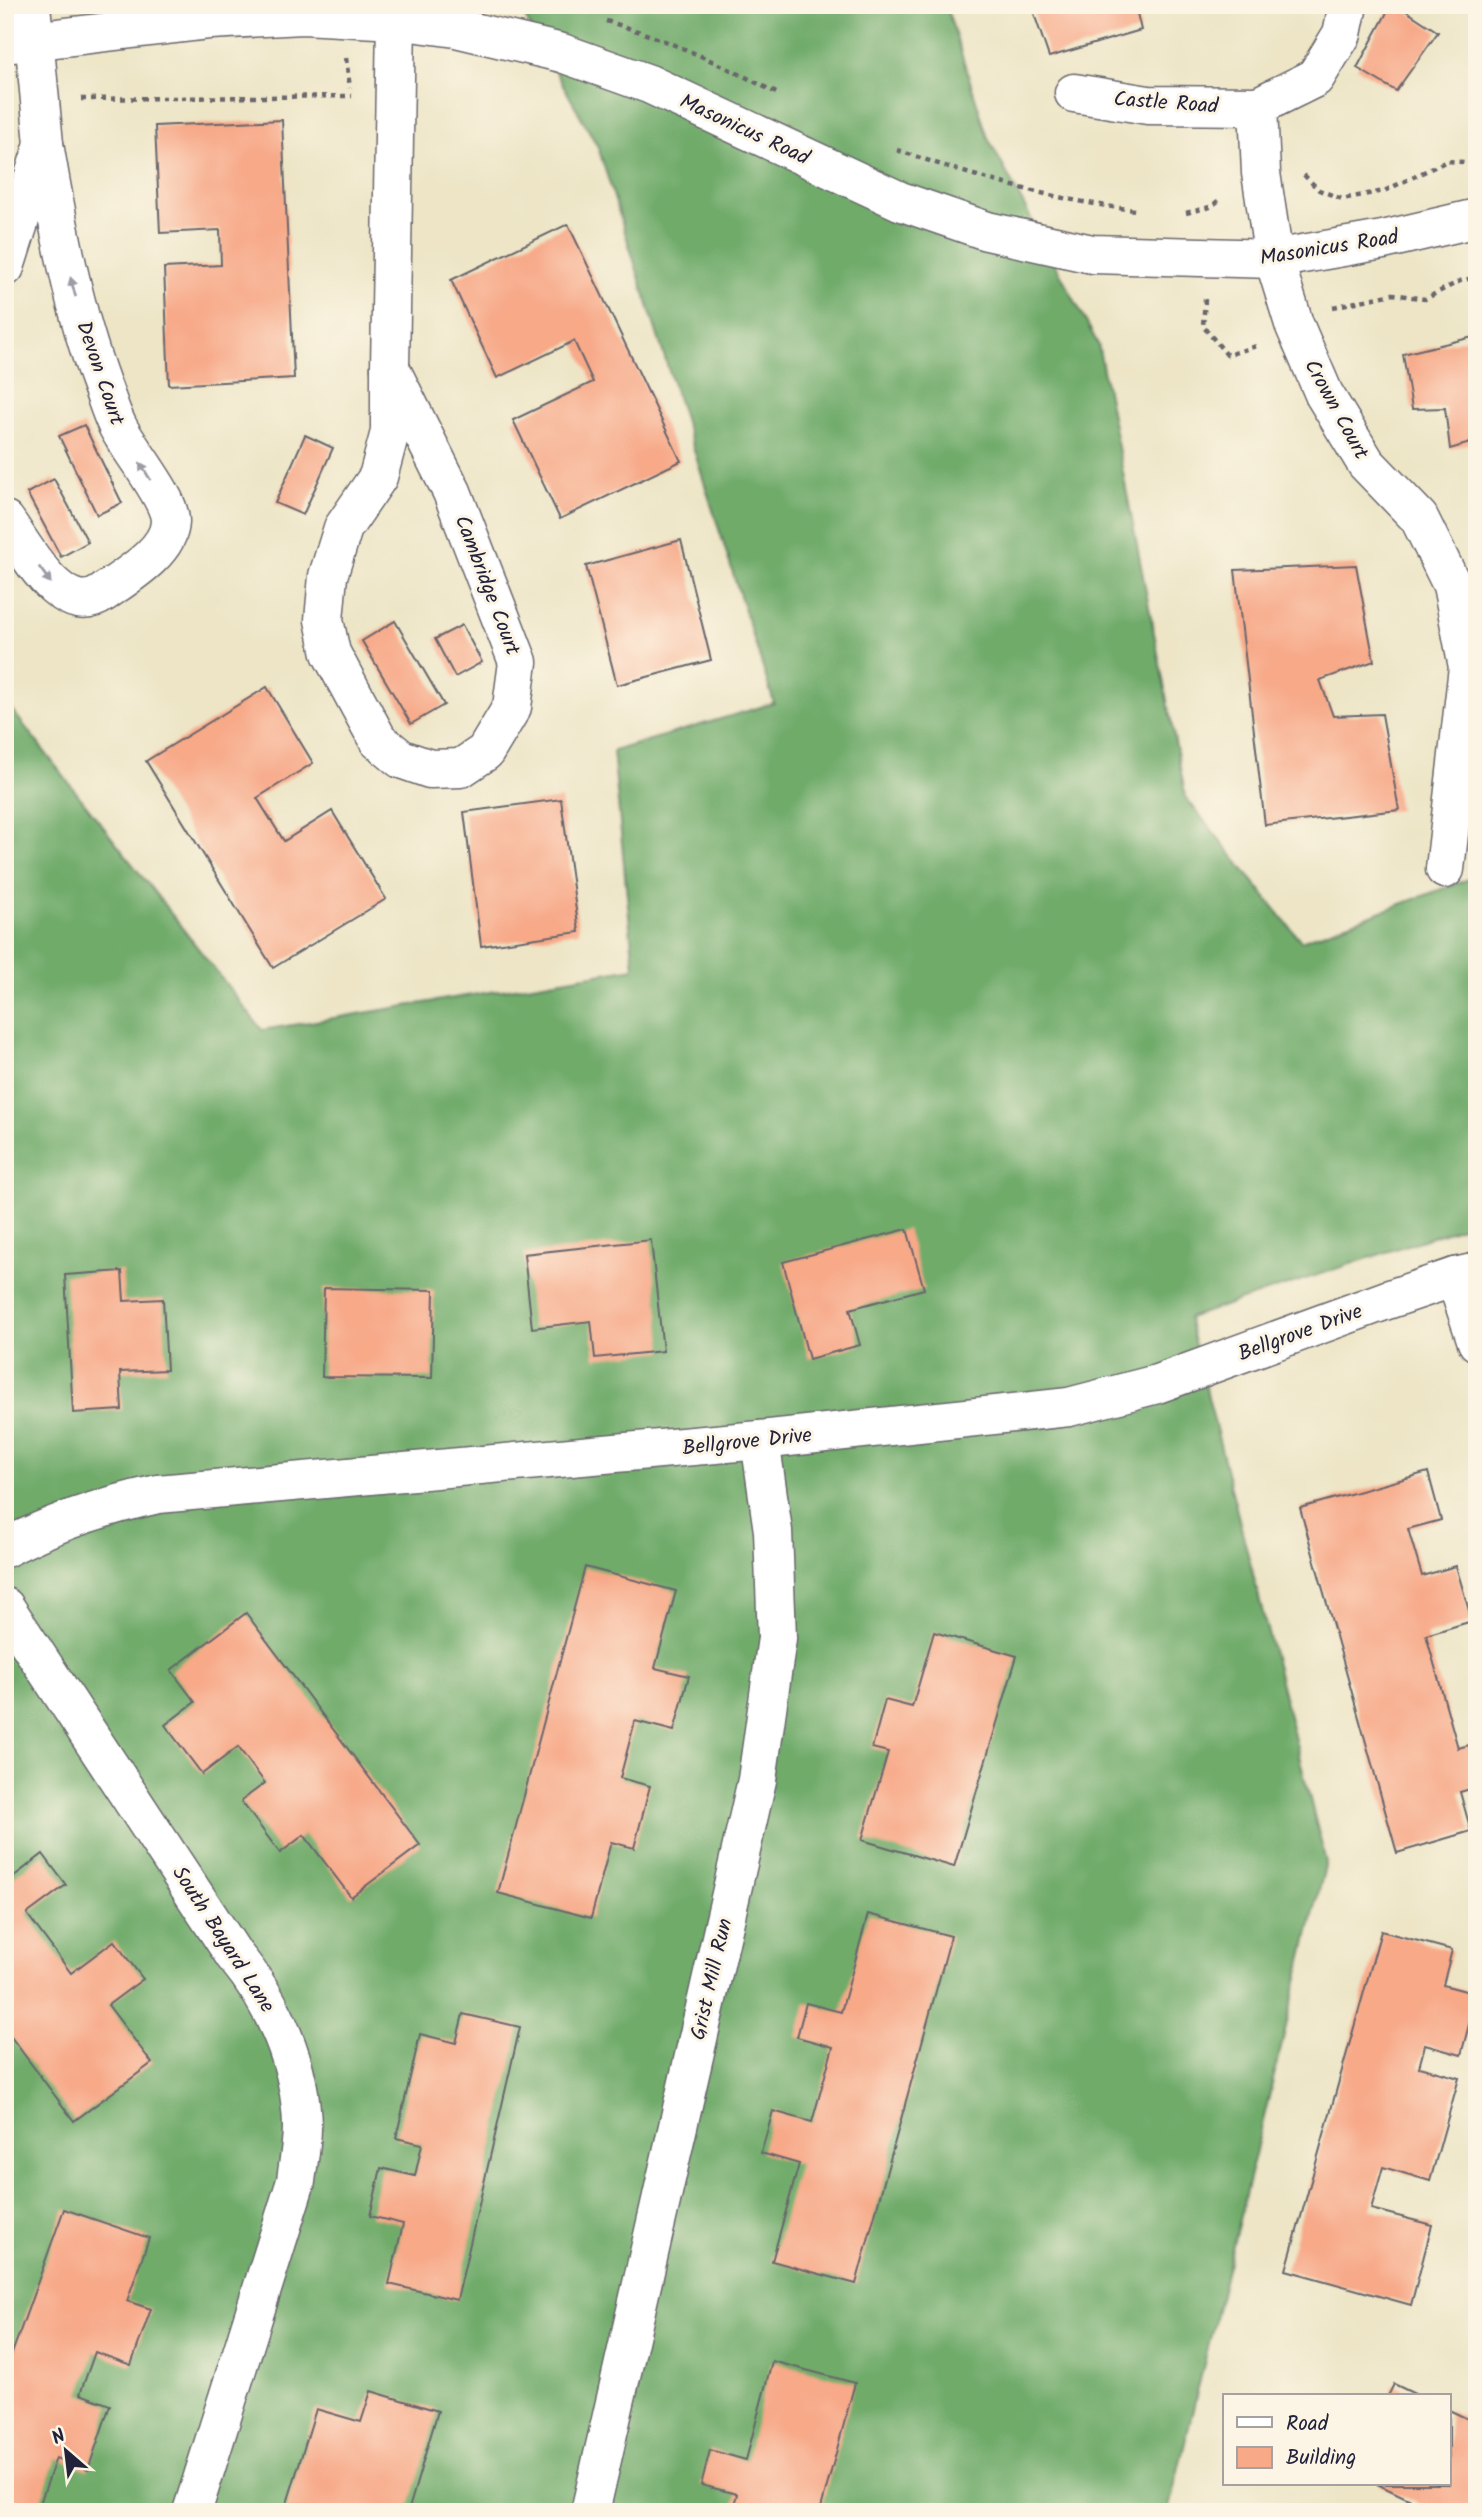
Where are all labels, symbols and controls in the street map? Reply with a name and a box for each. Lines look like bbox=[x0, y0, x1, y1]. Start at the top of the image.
street label: Castle Road bbox=[1113, 83, 1220, 124]
street label: Masonicus Road bbox=[674, 86, 815, 175]
street label: Masonicus Road bbox=[1258, 221, 1401, 276]
one-way arrow bbox=[67, 276, 78, 298]
street label: Devon Court bbox=[66, 317, 133, 431]
street label: Crown Court bbox=[1295, 354, 1377, 467]
one-way arrow bbox=[139, 462, 152, 481]
street label: Cambridge Court bbox=[445, 511, 529, 661]
one-way arrow bbox=[38, 566, 53, 584]
street label: Bellgrove Drive bbox=[1234, 1295, 1368, 1371]
street label: Bellgrove Drive bbox=[681, 1419, 814, 1466]
street label: South Bayard Lane bbox=[163, 1860, 283, 2020]
street label: Grist Mill Run bbox=[682, 1915, 742, 2044]
legend bbox=[1223, 2394, 1450, 2486]
text: Road bbox=[1286, 2408, 1329, 2441]
north arrow bbox=[32, 2416, 102, 2486]
text: N bbox=[47, 2422, 71, 2454]
text: Building bbox=[1286, 2442, 1356, 2475]

